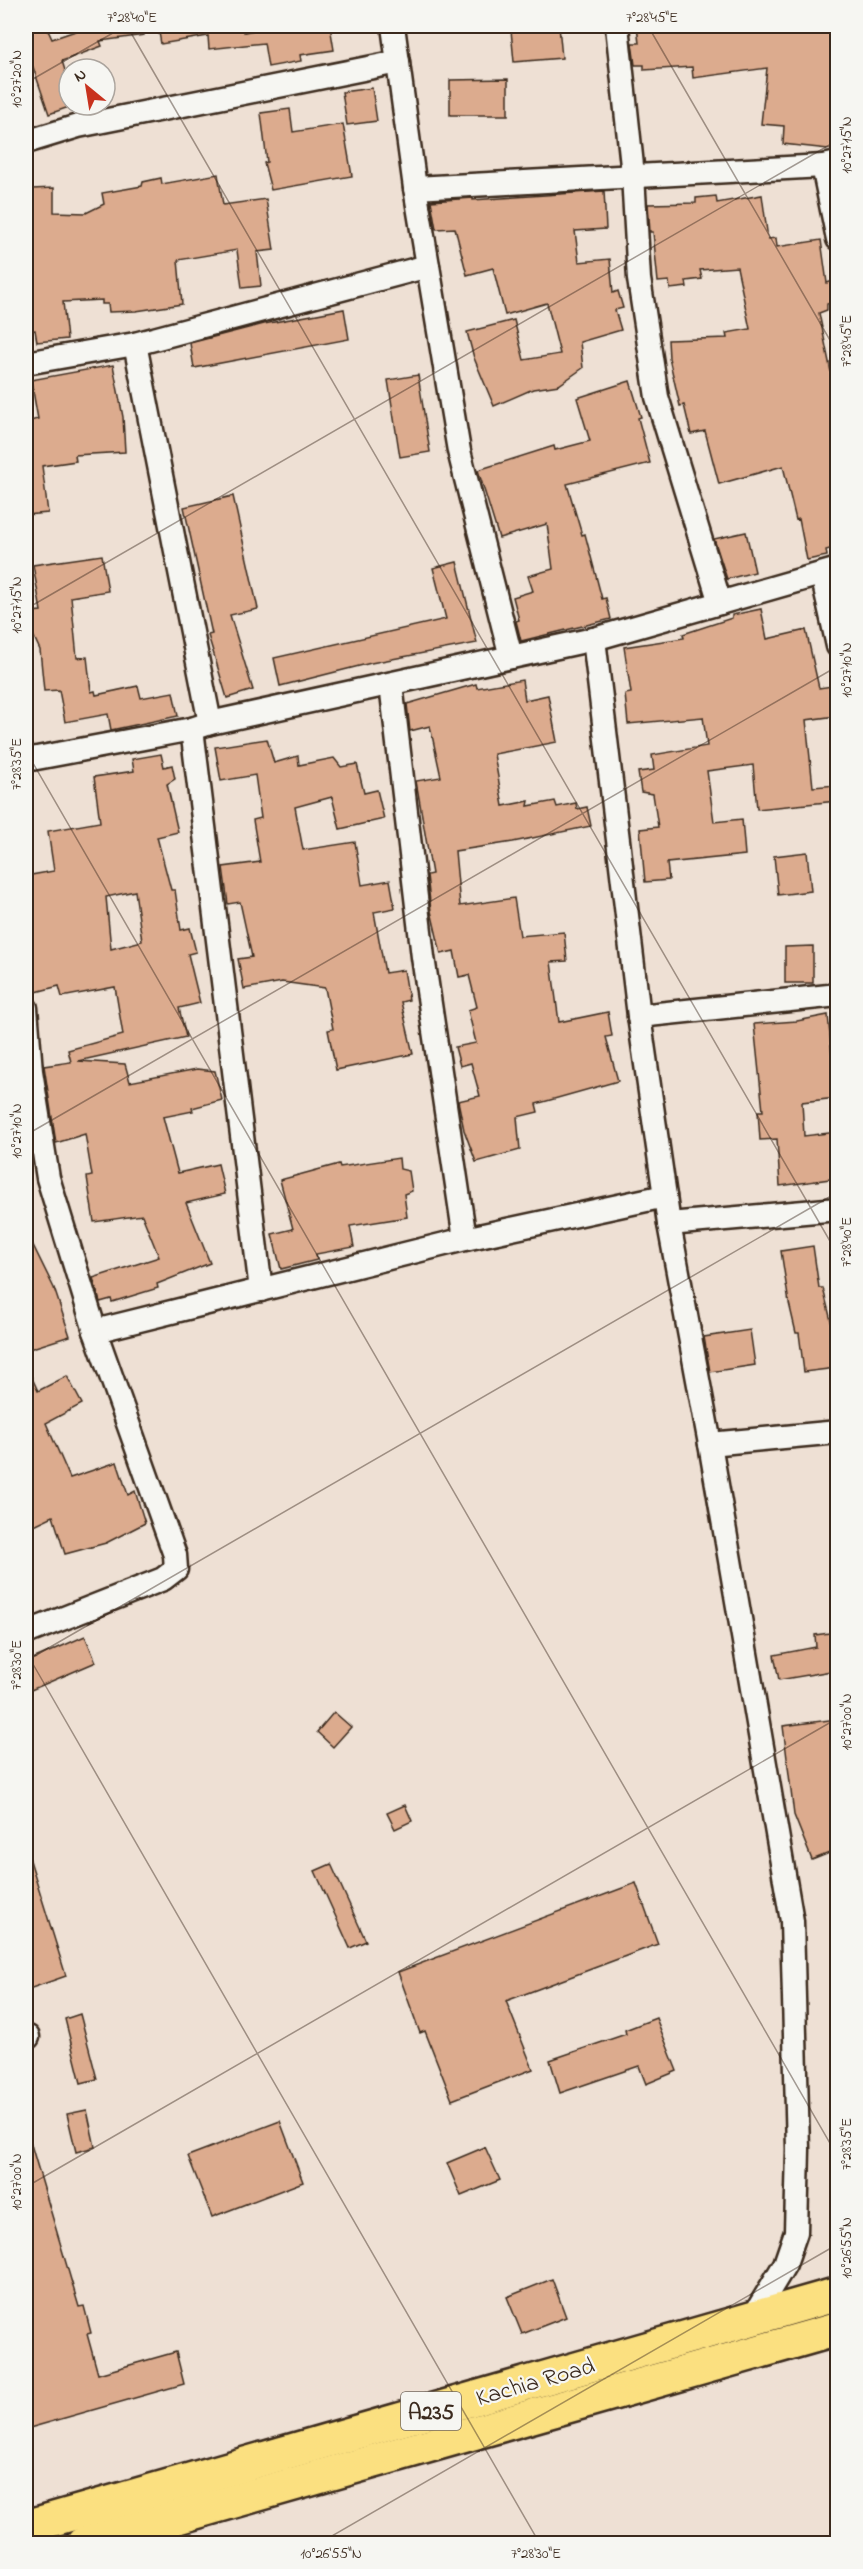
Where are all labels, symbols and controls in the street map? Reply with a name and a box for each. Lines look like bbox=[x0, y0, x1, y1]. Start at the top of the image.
text: 7°28'40"E bbox=[107, 7, 157, 29]
text: 7°28'45"E bbox=[626, 7, 678, 29]
text: 10°27'20"N bbox=[6, 50, 28, 108]
north arrow bbox=[57, 57, 117, 117]
text: N bbox=[70, 63, 91, 89]
text: 10°27'15"N bbox=[836, 116, 858, 174]
text: 7°28'45"E bbox=[836, 315, 858, 367]
text: 10°27'15"N bbox=[6, 576, 28, 634]
text: 10°27'10"N bbox=[836, 642, 858, 698]
text: 7°28'35"E bbox=[6, 738, 28, 790]
text: 10°27'10"N bbox=[6, 1103, 28, 1159]
text: 7°28'40"E bbox=[836, 1217, 858, 1267]
text: 7°28'30"E bbox=[6, 1640, 28, 1690]
text: 10°27'00"N bbox=[836, 1693, 858, 1751]
text: 7°28'35"E bbox=[836, 2118, 858, 2170]
text: 10°27'00"N bbox=[6, 2153, 28, 2211]
text: 10°26'55"N bbox=[836, 2217, 858, 2279]
street label: Kachia Road bbox=[472, 2350, 600, 2417]
road number: A235 bbox=[401, 2392, 461, 2430]
text: 10°26'55"N bbox=[300, 2543, 362, 2565]
text: 7°28'30"E bbox=[511, 2543, 561, 2565]

